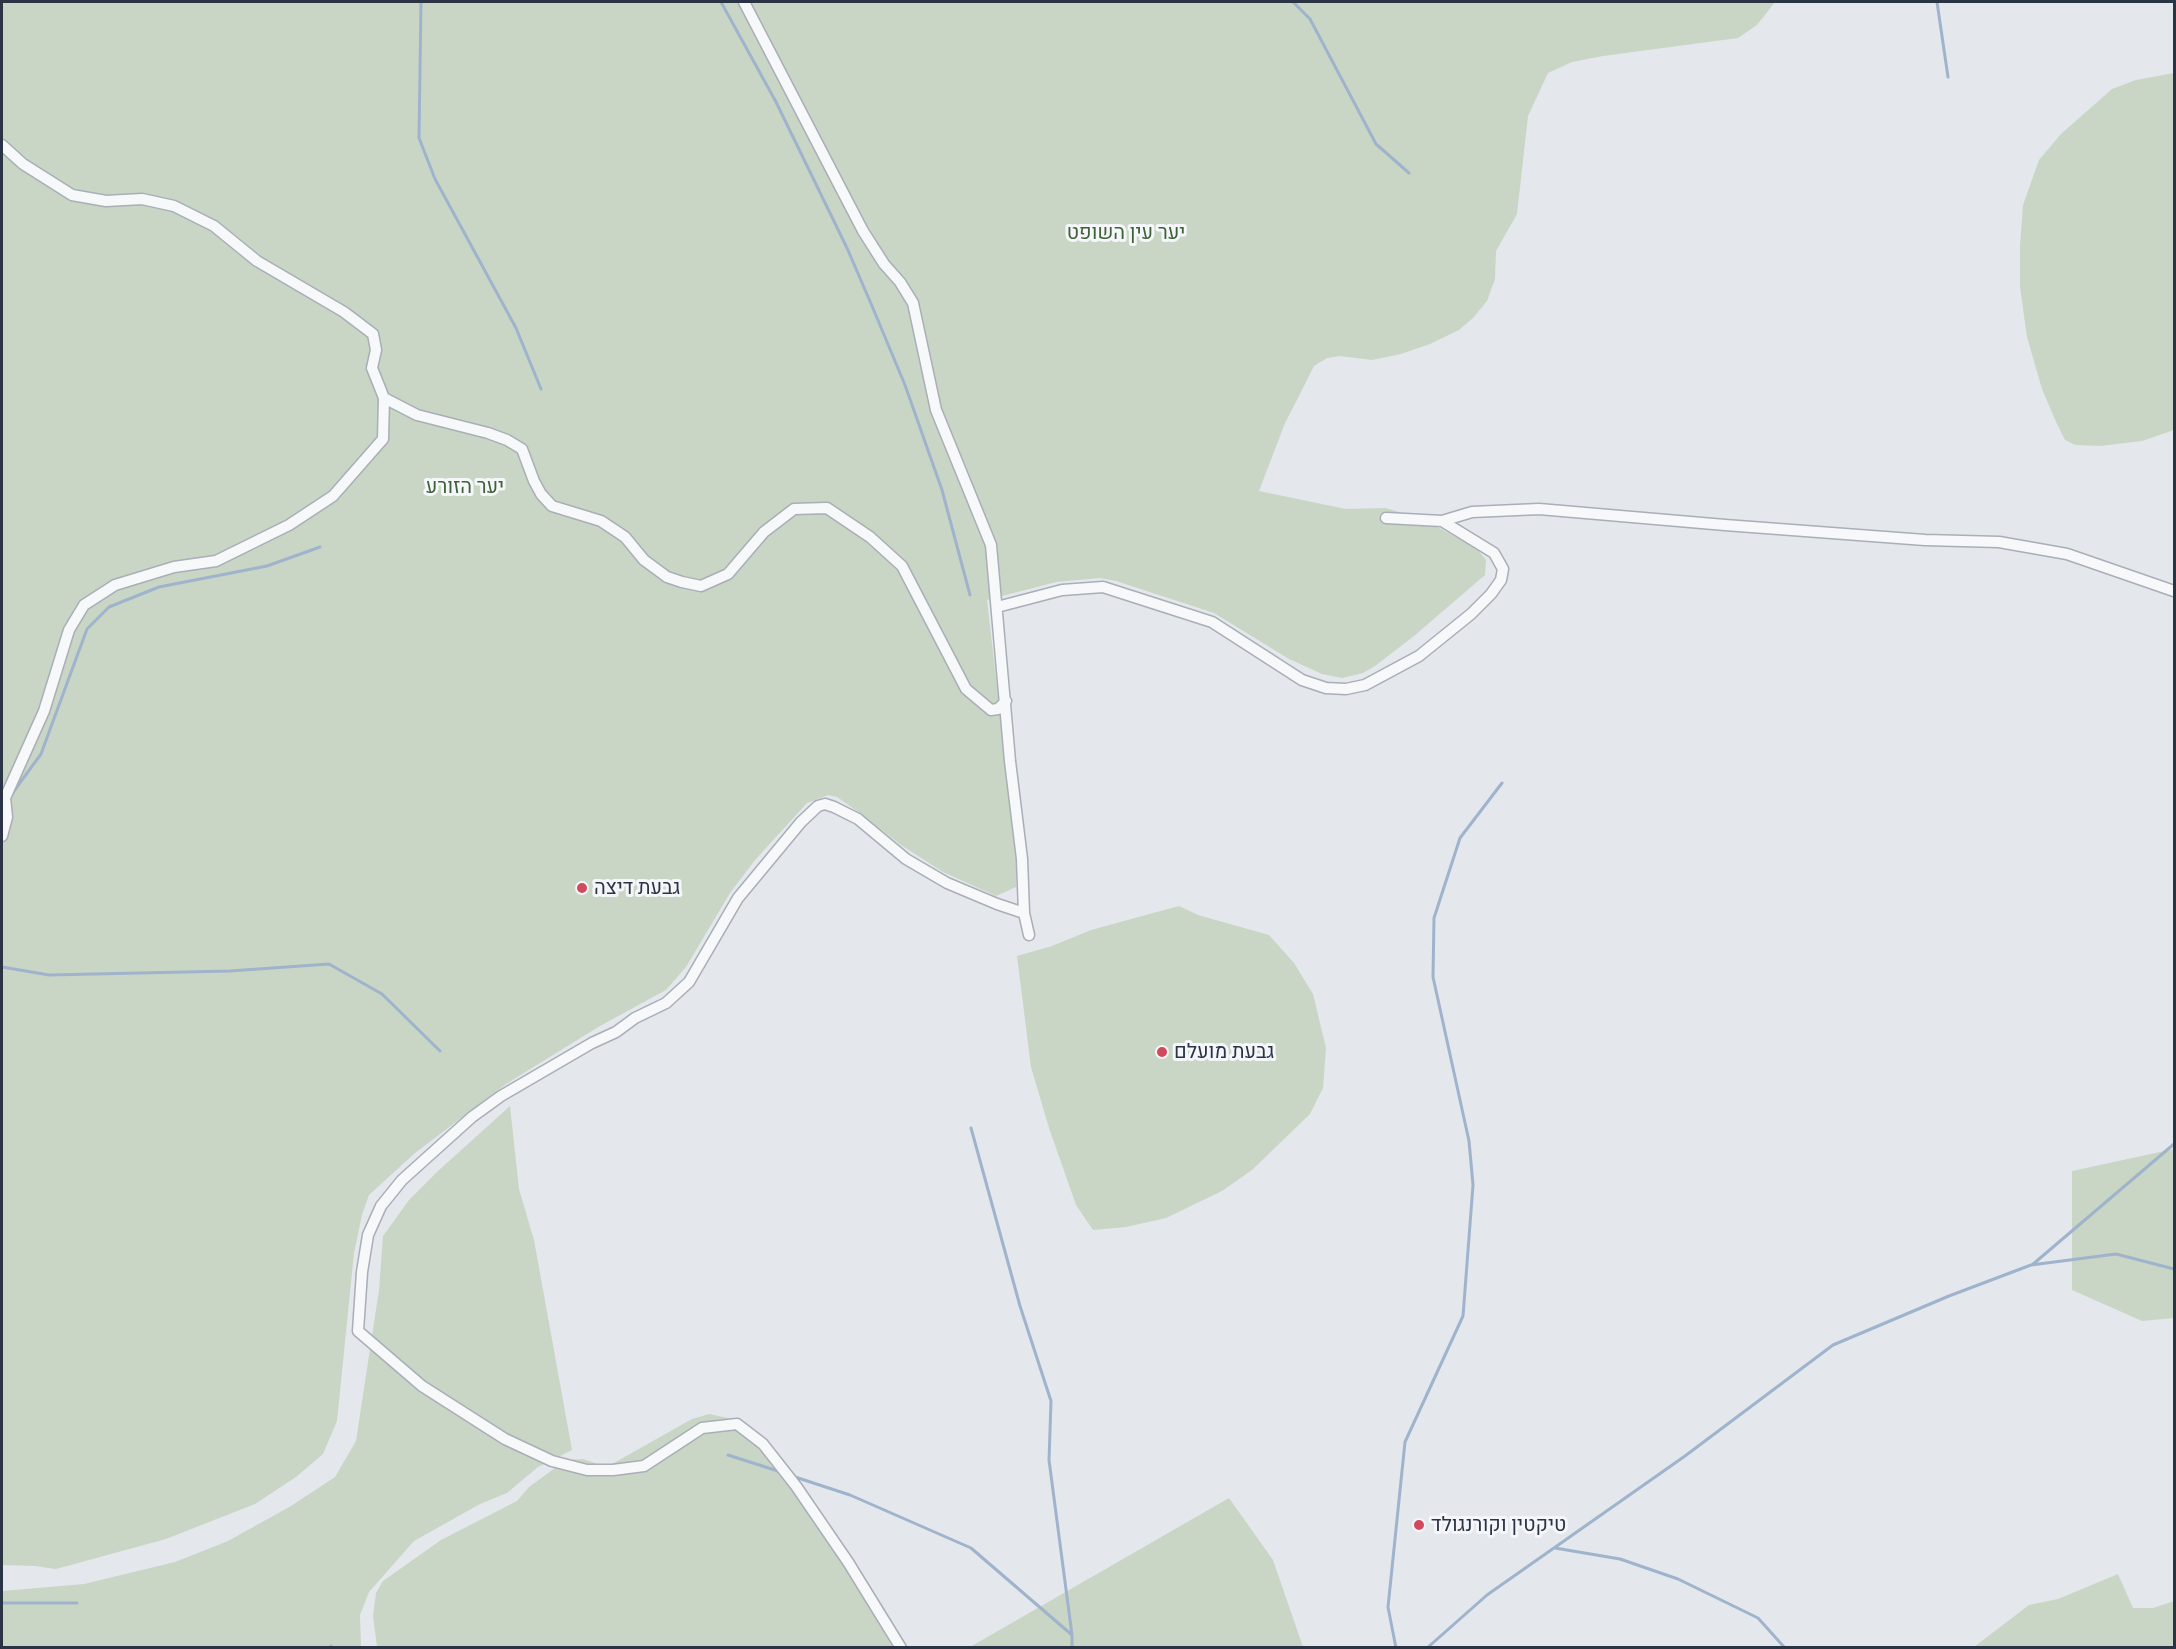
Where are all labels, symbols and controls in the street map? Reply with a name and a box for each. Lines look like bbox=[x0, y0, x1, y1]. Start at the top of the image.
park label: יער עין השופט bbox=[1067, 221, 1185, 245]
park label: יער הזורע bbox=[426, 475, 504, 499]
place label: גבעת דיצה bbox=[594, 876, 680, 900]
marker: גבעת דיצה bbox=[575, 881, 589, 895]
place label: גבעת מועלם bbox=[1174, 1040, 1274, 1064]
marker: גבעת מועלם bbox=[1155, 1045, 1169, 1059]
place label: טיקטין וקורנגולד bbox=[1431, 1513, 1566, 1537]
marker: טיקטין וקורנגולד bbox=[1412, 1518, 1426, 1532]

